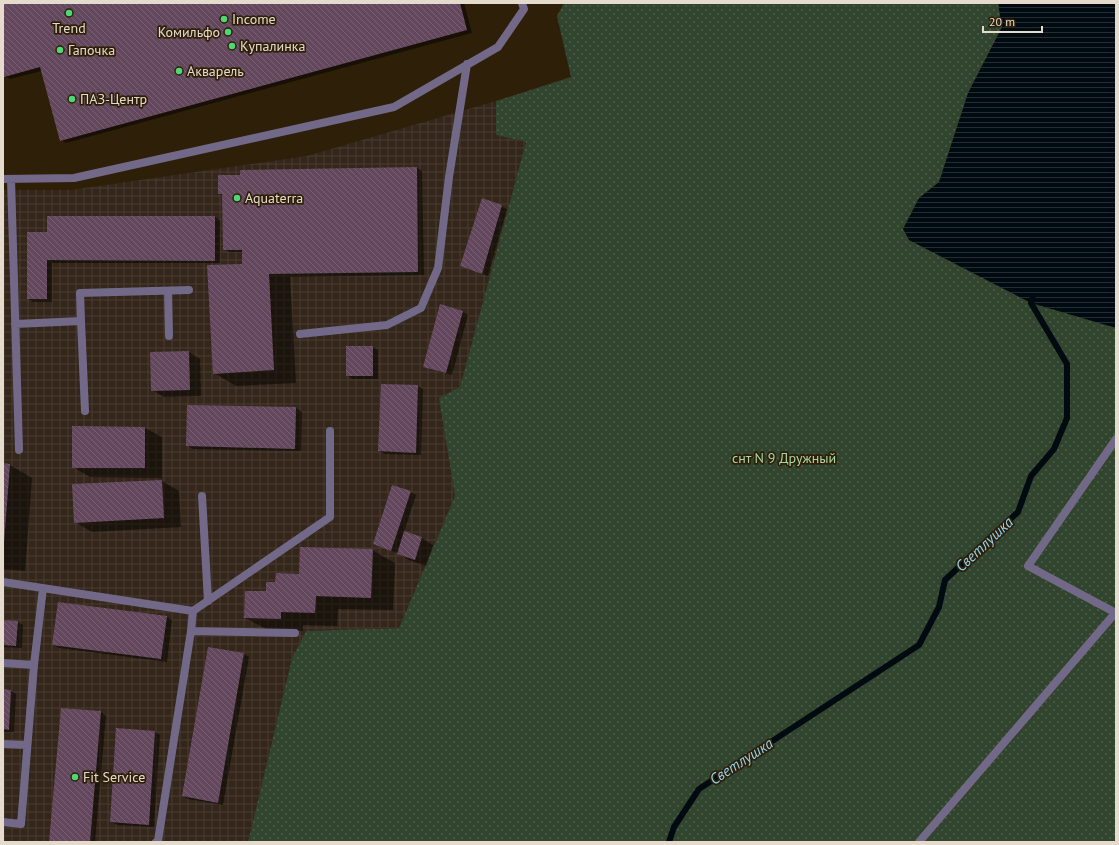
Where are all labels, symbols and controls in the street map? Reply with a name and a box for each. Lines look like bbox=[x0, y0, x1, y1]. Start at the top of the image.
marker: Trend bbox=[64, 8, 74, 18]
scale bar bbox=[983, 8, 1042, 34]
place label: Income bbox=[232, 10, 276, 28]
marker: Income bbox=[219, 14, 229, 24]
text: 20 m bbox=[989, 14, 1015, 29]
place label: Trend bbox=[52, 19, 86, 37]
place label: Комильфо bbox=[158, 23, 220, 41]
marker: Комильфо bbox=[223, 27, 233, 37]
place label: Купалинка bbox=[240, 37, 305, 55]
place label: Гапочка bbox=[68, 41, 115, 59]
marker: Купалинка bbox=[227, 41, 237, 51]
marker: Гапочка bbox=[55, 45, 65, 55]
place label: Акварель bbox=[187, 62, 244, 80]
marker: Акварель bbox=[174, 66, 184, 76]
place label: ПАЗ-Центр bbox=[80, 90, 147, 108]
marker: ПАЗ-Центр bbox=[67, 94, 77, 104]
place label: Aquaterra bbox=[245, 189, 303, 207]
marker: Aquaterra bbox=[232, 193, 242, 203]
park label: снт N 9 Дружный bbox=[732, 449, 836, 467]
water label: Светлушка bbox=[951, 512, 1017, 575]
water label: Светлушка bbox=[706, 733, 777, 789]
place label: Fit Service bbox=[83, 768, 145, 786]
marker: Fit Service bbox=[70, 772, 80, 782]

